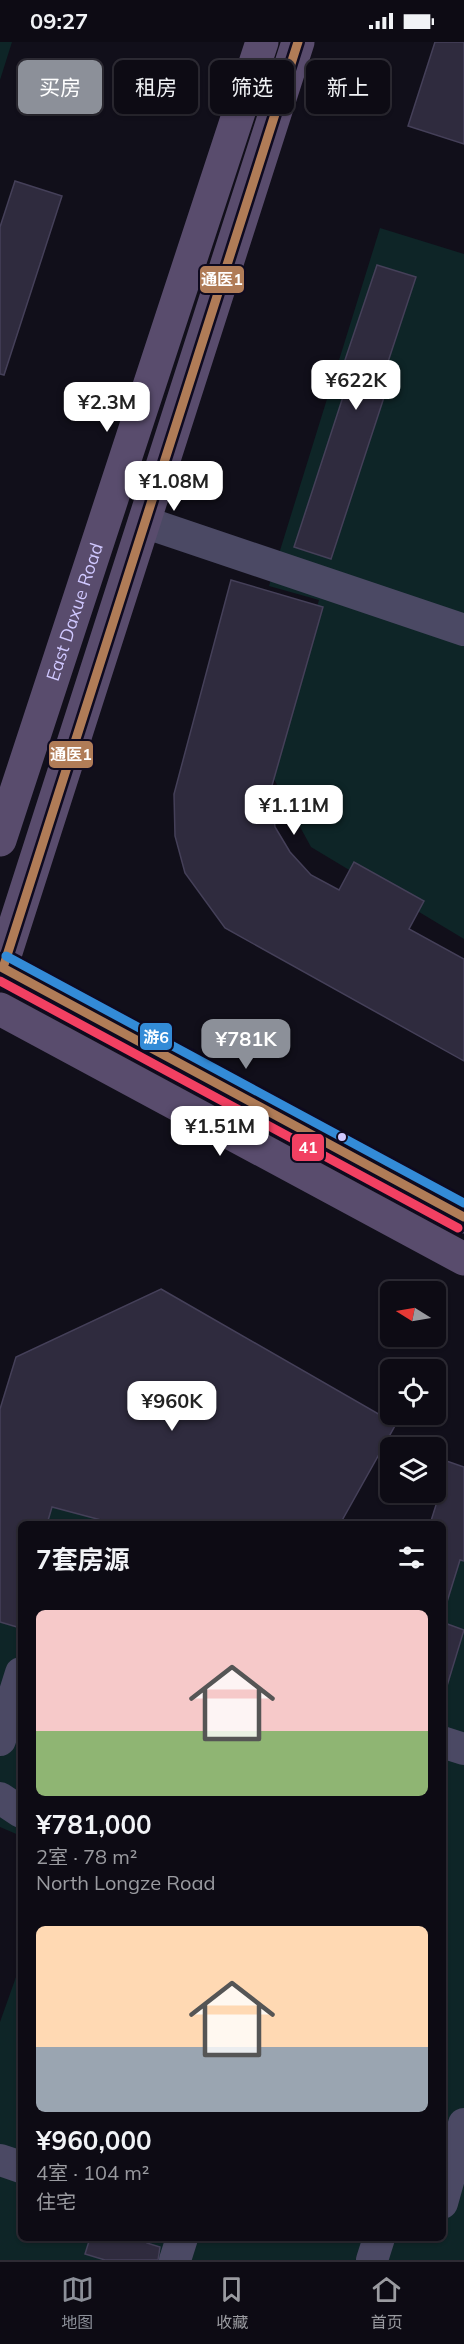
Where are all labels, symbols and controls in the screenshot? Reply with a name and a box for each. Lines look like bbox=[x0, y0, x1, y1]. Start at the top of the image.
text: 09:27 bbox=[30, 7, 88, 35]
chip: 买房 bbox=[18, 60, 102, 114]
chip: 租房 bbox=[114, 60, 198, 114]
chip: 筛选 bbox=[210, 60, 294, 114]
chip: 新上 bbox=[306, 60, 390, 114]
line badge: 通医1 bbox=[199, 265, 245, 294]
text: 通医1 bbox=[201, 269, 243, 289]
pin: ¥622K bbox=[314, 360, 398, 411]
text: ¥622K bbox=[325, 367, 387, 392]
pin: ¥2.3M bbox=[65, 382, 149, 433]
text: ¥2.3M bbox=[78, 389, 136, 414]
pin: ¥1.08M bbox=[125, 461, 223, 512]
text: ¥1.08M bbox=[139, 468, 209, 493]
street label: East Daxue Road bbox=[41, 540, 108, 684]
line badge: 通医1 bbox=[48, 740, 94, 769]
text: 通医1 bbox=[50, 744, 92, 764]
pin: ¥1.11M bbox=[245, 785, 343, 836]
text: ¥1.11M bbox=[259, 792, 329, 817]
pin: ¥781K bbox=[204, 1019, 288, 1070]
line badge: 游6 bbox=[139, 1022, 173, 1051]
text: ¥781K bbox=[215, 1026, 277, 1051]
text: 游6 bbox=[143, 1027, 169, 1047]
pin: ¥1.51M bbox=[171, 1106, 269, 1157]
text: ¥1.51M bbox=[185, 1113, 255, 1138]
unlabelled marker bbox=[336, 1131, 348, 1143]
line badge: 41 bbox=[291, 1133, 325, 1162]
text: 41 bbox=[298, 1137, 318, 1157]
north arrow bbox=[380, 1281, 446, 1347]
map controls bbox=[380, 1281, 446, 1503]
button: locate bbox=[380, 1359, 446, 1425]
pin: ¥960K bbox=[130, 1381, 214, 1432]
text: ¥960K bbox=[141, 1388, 203, 1413]
button: layers bbox=[380, 1437, 446, 1503]
icon: filters bbox=[395, 1541, 428, 1574]
text: 7套房源 bbox=[36, 1543, 130, 1576]
icon: home bbox=[178, 1649, 286, 1757]
text: ¥781,000 bbox=[36, 1808, 152, 1841]
text: 2室 · 78 m² bbox=[36, 1844, 137, 1869]
text: North Longze Road bbox=[36, 1870, 215, 1895]
icon: home bbox=[178, 1965, 286, 2073]
text: ¥960,000 bbox=[36, 2124, 152, 2157]
text: 4室 · 104 m² bbox=[36, 2160, 149, 2185]
text: 住宅 bbox=[36, 2189, 76, 2214]
tab: 地图 bbox=[61, 2273, 94, 2333]
tab: 收藏 bbox=[215, 2273, 248, 2333]
tab: 首页 bbox=[370, 2273, 403, 2333]

